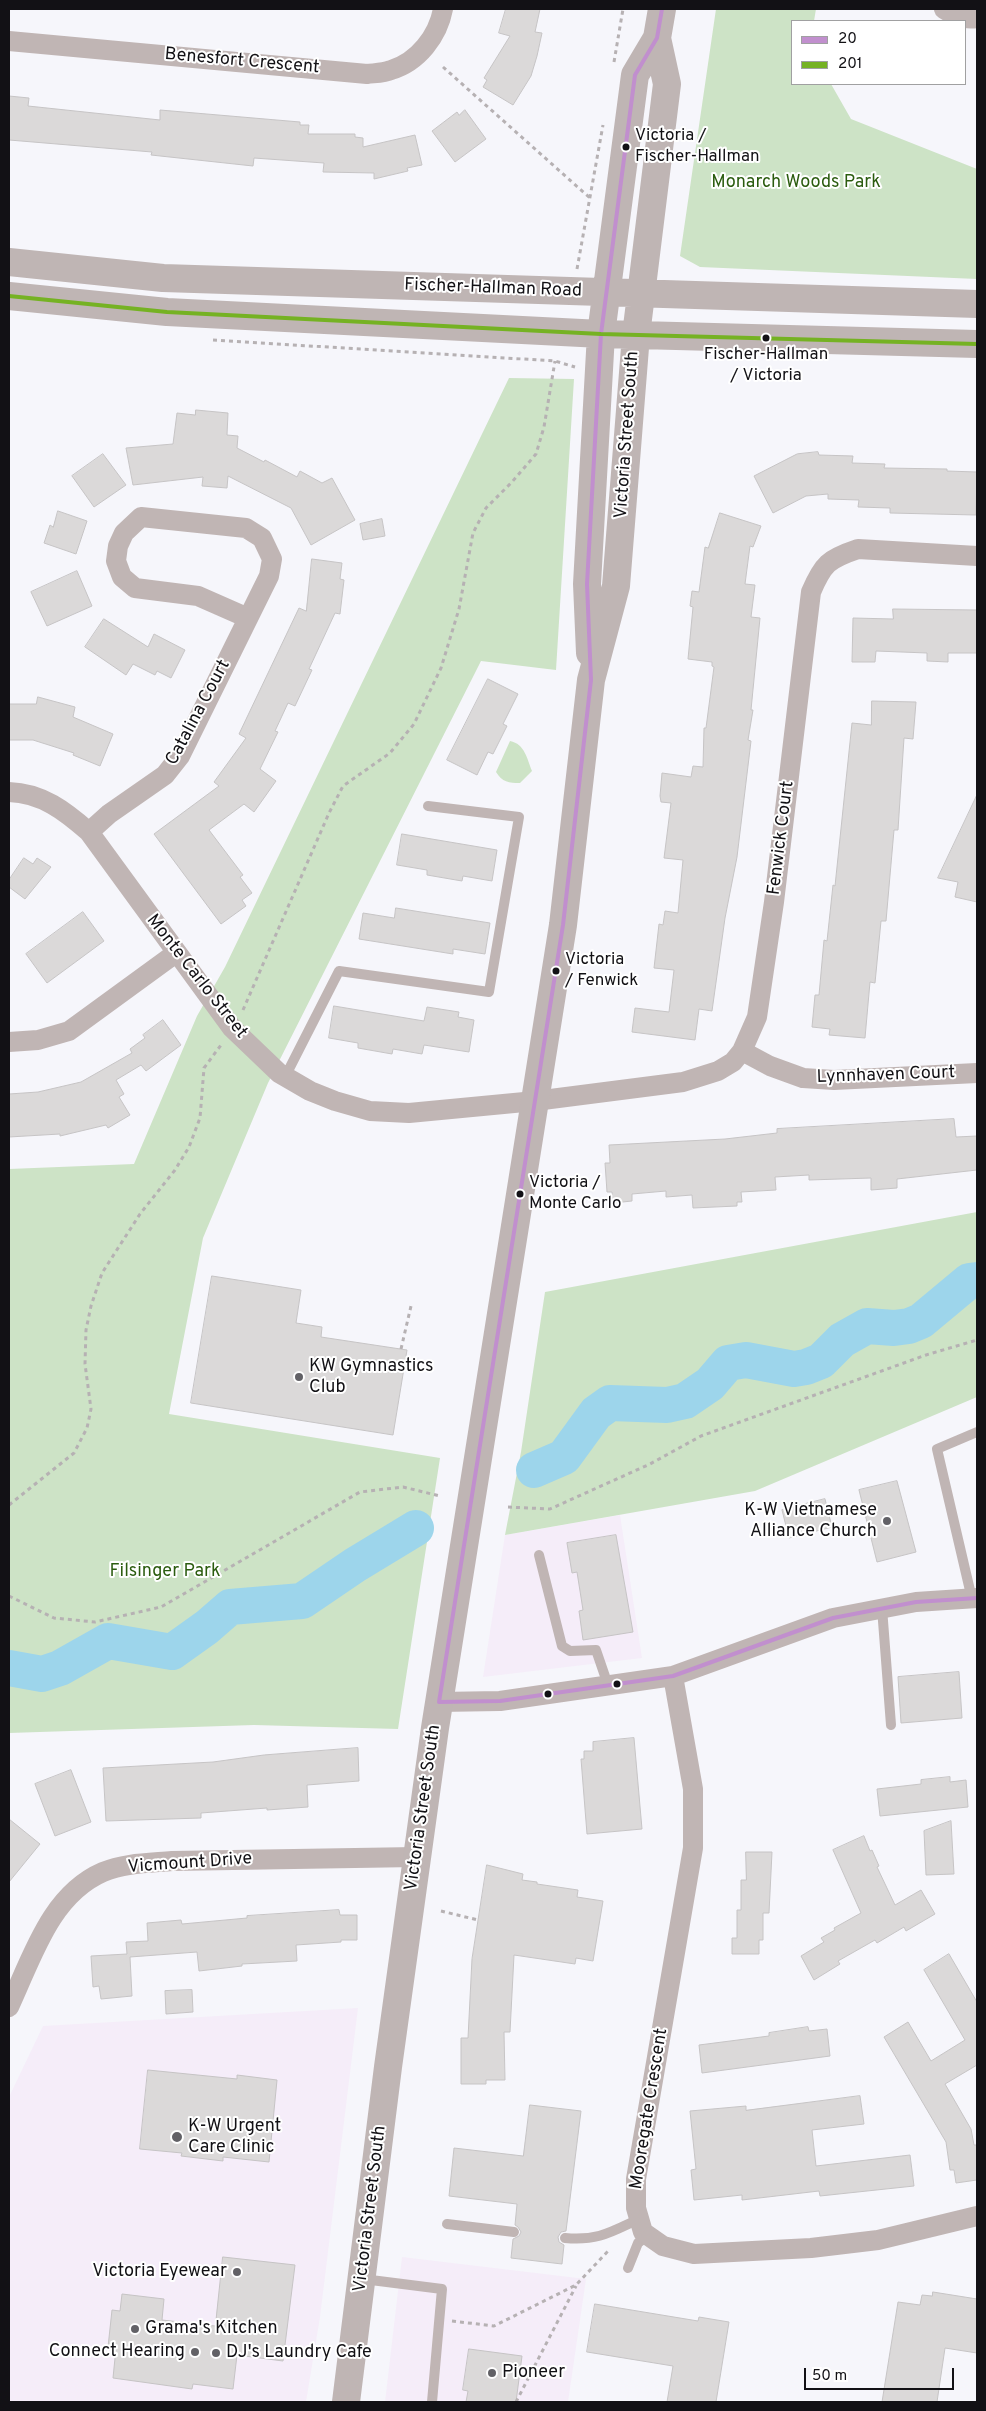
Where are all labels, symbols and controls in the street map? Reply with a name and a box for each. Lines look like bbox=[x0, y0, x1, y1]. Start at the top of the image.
legend bbox=[791, 20, 966, 85]
text: 20 bbox=[838, 30, 857, 49]
street label: Benesfort Crescent bbox=[164, 44, 320, 80]
text: 201 bbox=[838, 55, 862, 74]
place label: Victoria / Fischer-Hallman bbox=[635, 127, 760, 167]
marker: Victoria / Fischer-Hallman bbox=[621, 142, 631, 152]
park label: Monarch Woods Park bbox=[711, 172, 881, 194]
street label: Fischer-Hallman Road bbox=[404, 275, 582, 303]
marker: Fischer-Hallman / Victoria bbox=[761, 333, 771, 343]
place label: Fischer-Hallman / Victoria bbox=[704, 346, 828, 386]
street label: Victoria Street South bbox=[611, 351, 645, 519]
street label: Catalina Court bbox=[162, 657, 236, 769]
street label: Fenwick Court bbox=[764, 780, 800, 896]
street label: Monte Carlo Street bbox=[141, 911, 251, 1043]
place label: Victoria / Fenwick bbox=[565, 951, 638, 991]
marker: Victoria / Fenwick bbox=[551, 966, 561, 976]
street label: Lynnhaven Court bbox=[816, 1063, 956, 1089]
place label: Victoria / Monte Carlo bbox=[529, 1174, 621, 1214]
marker: Victoria / Monte Carlo bbox=[515, 1189, 525, 1199]
place label: KW Gymnastics Club bbox=[309, 1356, 433, 1398]
marker: KW Gymnastics Club bbox=[293, 1371, 305, 1383]
place label: K-W Vietnamese Alliance Church bbox=[744, 1500, 877, 1542]
marker: K-W Vietnamese Alliance Church bbox=[881, 1515, 893, 1527]
park label: Filsinger Park bbox=[109, 1561, 221, 1583]
unlabelled marker bbox=[612, 1679, 622, 1689]
unlabelled marker bbox=[543, 1689, 553, 1699]
street label: Victoria Street South bbox=[402, 1723, 446, 1893]
street label: Vicmount Drive bbox=[127, 1849, 253, 1879]
street label: Mooregate Crescent bbox=[627, 2027, 673, 2191]
place label: K-W Urgent Care Clinic bbox=[188, 2116, 281, 2158]
street label: Victoria Street South bbox=[350, 2124, 392, 2294]
marker: K-W Urgent Care Clinic bbox=[170, 2130, 184, 2144]
place label: Victoria Eyewear bbox=[92, 2261, 227, 2283]
marker: Victoria Eyewear bbox=[231, 2266, 243, 2278]
place label: Grama's Kitchen bbox=[145, 2318, 278, 2340]
marker: Grama's Kitchen bbox=[129, 2323, 141, 2335]
place label: Connect Hearing bbox=[49, 2341, 185, 2363]
place label: DJ's Laundry Cafe bbox=[226, 2342, 372, 2364]
marker: Connect Hearing bbox=[189, 2346, 201, 2358]
marker: DJ's Laundry Cafe bbox=[210, 2347, 222, 2359]
scale bar bbox=[806, 2358, 956, 2390]
place label: Pioneer bbox=[502, 2362, 565, 2384]
marker: Pioneer bbox=[486, 2367, 498, 2379]
text: 50 m bbox=[812, 2367, 847, 2386]

